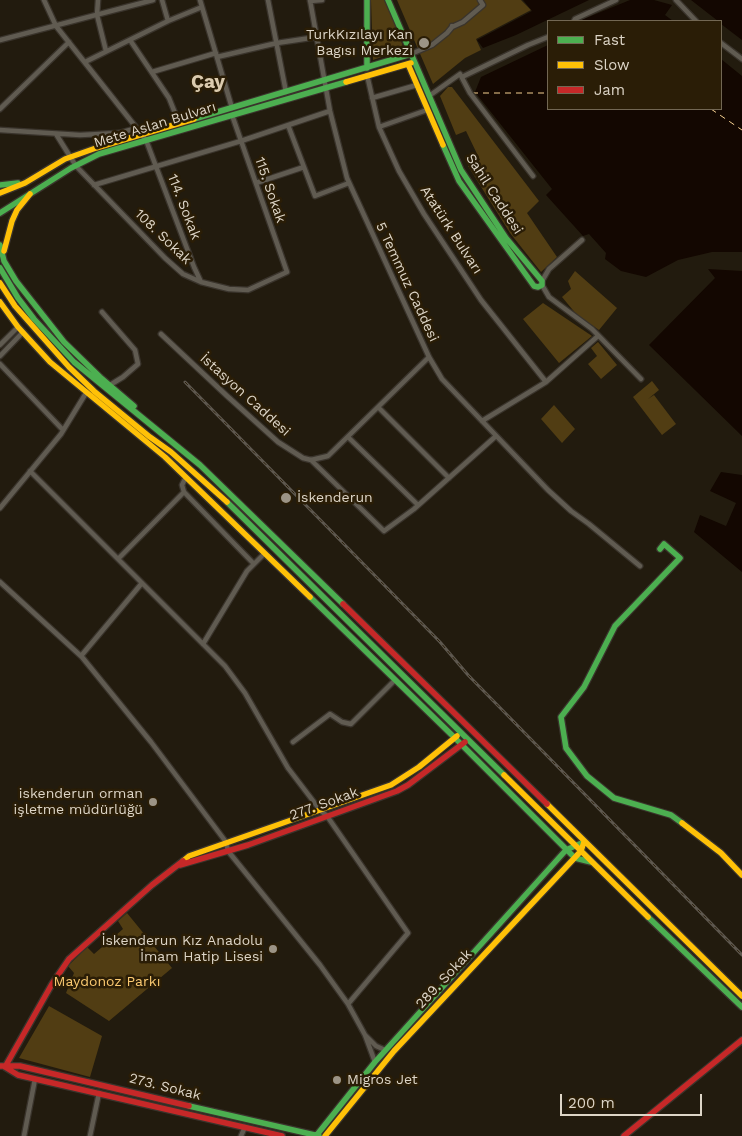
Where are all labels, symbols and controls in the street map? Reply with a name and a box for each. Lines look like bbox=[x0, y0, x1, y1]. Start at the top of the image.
legend bbox=[547, 20, 722, 110]
place label: TurkKızılayı Kan Bagısı Merkezi bbox=[306, 27, 413, 59]
text: Fast bbox=[594, 31, 625, 49]
marker: TurkKızılayı Kan Bagısı Merkezi bbox=[417, 36, 431, 50]
text: Slow bbox=[594, 56, 630, 74]
district label: Çay bbox=[191, 71, 225, 93]
text: Jam bbox=[594, 81, 625, 99]
street label: Mete Aslan Bulvarı bbox=[92, 98, 218, 152]
street label: Sahil Caddesi bbox=[462, 151, 526, 237]
street label: 115. Sokak bbox=[251, 155, 289, 225]
street label: 114. Sokak bbox=[164, 172, 204, 242]
street label: Atatürk Bulvarı bbox=[416, 183, 486, 277]
street label: 108. Sokak bbox=[131, 206, 195, 268]
street label: 5 Temmuz Caddesi bbox=[372, 220, 442, 344]
street label: İstasyon Caddesi bbox=[196, 350, 294, 440]
place label: İskenderun bbox=[297, 490, 373, 506]
marker: İskenderun bbox=[279, 491, 293, 505]
street label: 277. Sokak bbox=[287, 784, 361, 824]
place label: iskenderun orman işletme müdürlüğü bbox=[14, 786, 143, 819]
marker: iskenderun orman işletme müdürlüğü bbox=[147, 796, 159, 808]
place label: İskenderun Kız Anadolu İmam Hatip Lisesi bbox=[101, 933, 263, 966]
marker: İskenderun Kız Anadolu İmam Hatip Lisesi bbox=[267, 943, 279, 955]
street label: 289. Sokak bbox=[412, 946, 476, 1012]
park label: Maydonoz Parkı bbox=[54, 974, 160, 990]
street label: 273. Sokak bbox=[127, 1070, 203, 1104]
place label: Migros Jet bbox=[347, 1072, 418, 1088]
marker: Migros Jet bbox=[331, 1074, 343, 1086]
scale bar bbox=[562, 1084, 704, 1116]
text: 200 m bbox=[568, 1094, 615, 1112]

